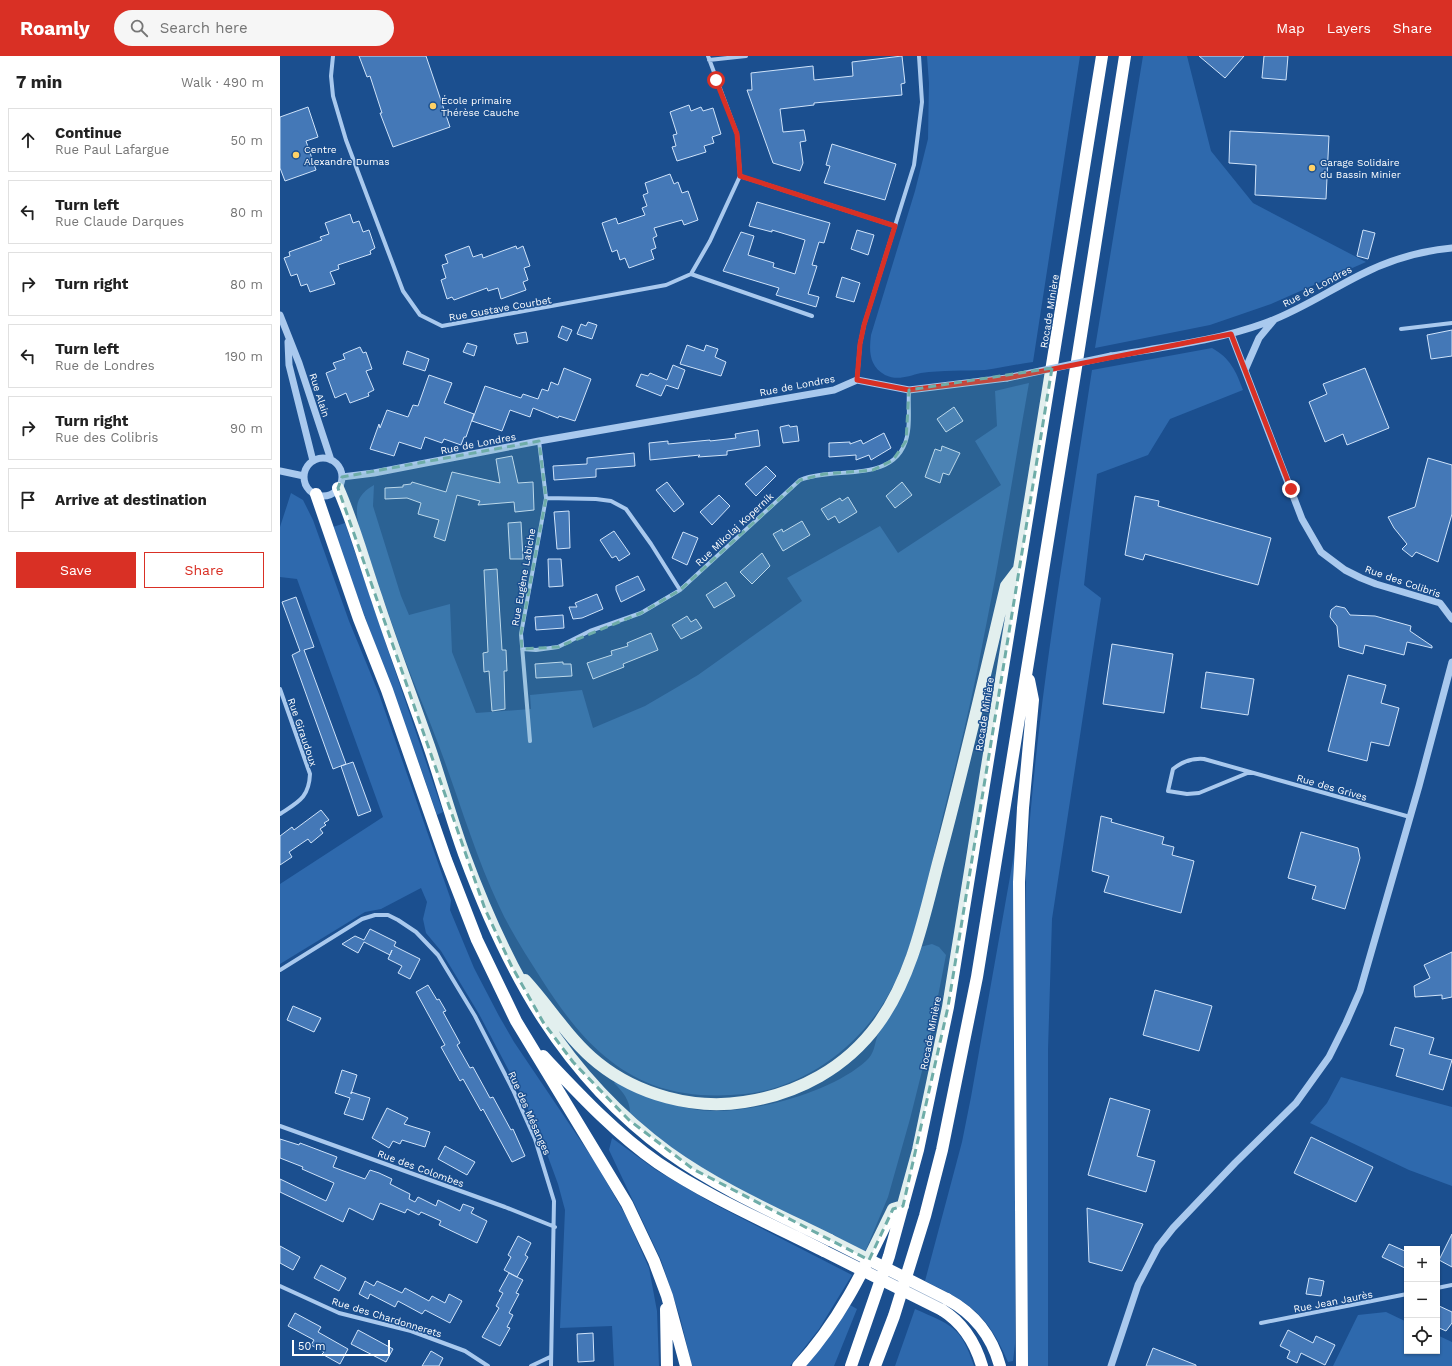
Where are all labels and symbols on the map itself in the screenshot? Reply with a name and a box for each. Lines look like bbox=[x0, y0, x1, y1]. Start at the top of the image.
route start bbox=[707, 71, 725, 89]
place label: École primaire Thérèse Cauche bbox=[441, 95, 519, 118]
marker: École primaire Thérèse Cauche bbox=[428, 101, 438, 111]
place label: Centre Alexandre Dumas bbox=[304, 144, 390, 167]
marker: Centre Alexandre Dumas bbox=[291, 150, 301, 160]
place label: Garage Solidaire du Bassin Minier bbox=[1320, 157, 1401, 180]
marker: Garage Solidaire du Bassin Minier bbox=[1307, 163, 1317, 173]
street label: Rue de Londres bbox=[1281, 264, 1354, 309]
street label: Rocade Minière bbox=[1038, 273, 1061, 349]
street label: Rue Gustave Courbet bbox=[448, 294, 553, 323]
street label: Rue Alain bbox=[307, 372, 332, 419]
street label: Rue de Londres bbox=[758, 373, 836, 398]
street label: Rue de Londres bbox=[439, 431, 517, 456]
route end bbox=[1282, 480, 1300, 498]
street label: Rue Mikolaj Kopernik bbox=[693, 490, 776, 568]
street label: Rue Eugène Labiche bbox=[509, 527, 538, 627]
street label: Rue des Colibris bbox=[1363, 563, 1442, 600]
street label: Rocade Minière bbox=[973, 676, 996, 752]
street label: Rue Giraudoux bbox=[286, 697, 319, 768]
street label: Rue des Grives bbox=[1295, 772, 1368, 803]
street label: Rocade Minière bbox=[918, 995, 943, 1071]
street label: Rue des Mésanges bbox=[506, 1070, 553, 1157]
street label: Rue des Colombes bbox=[376, 1148, 466, 1189]
street label: Rue Jean Jaurès bbox=[1293, 1288, 1374, 1315]
street label: Rue des Chardonnerets bbox=[330, 1295, 443, 1340]
scale bar bbox=[292, 1338, 390, 1357]

